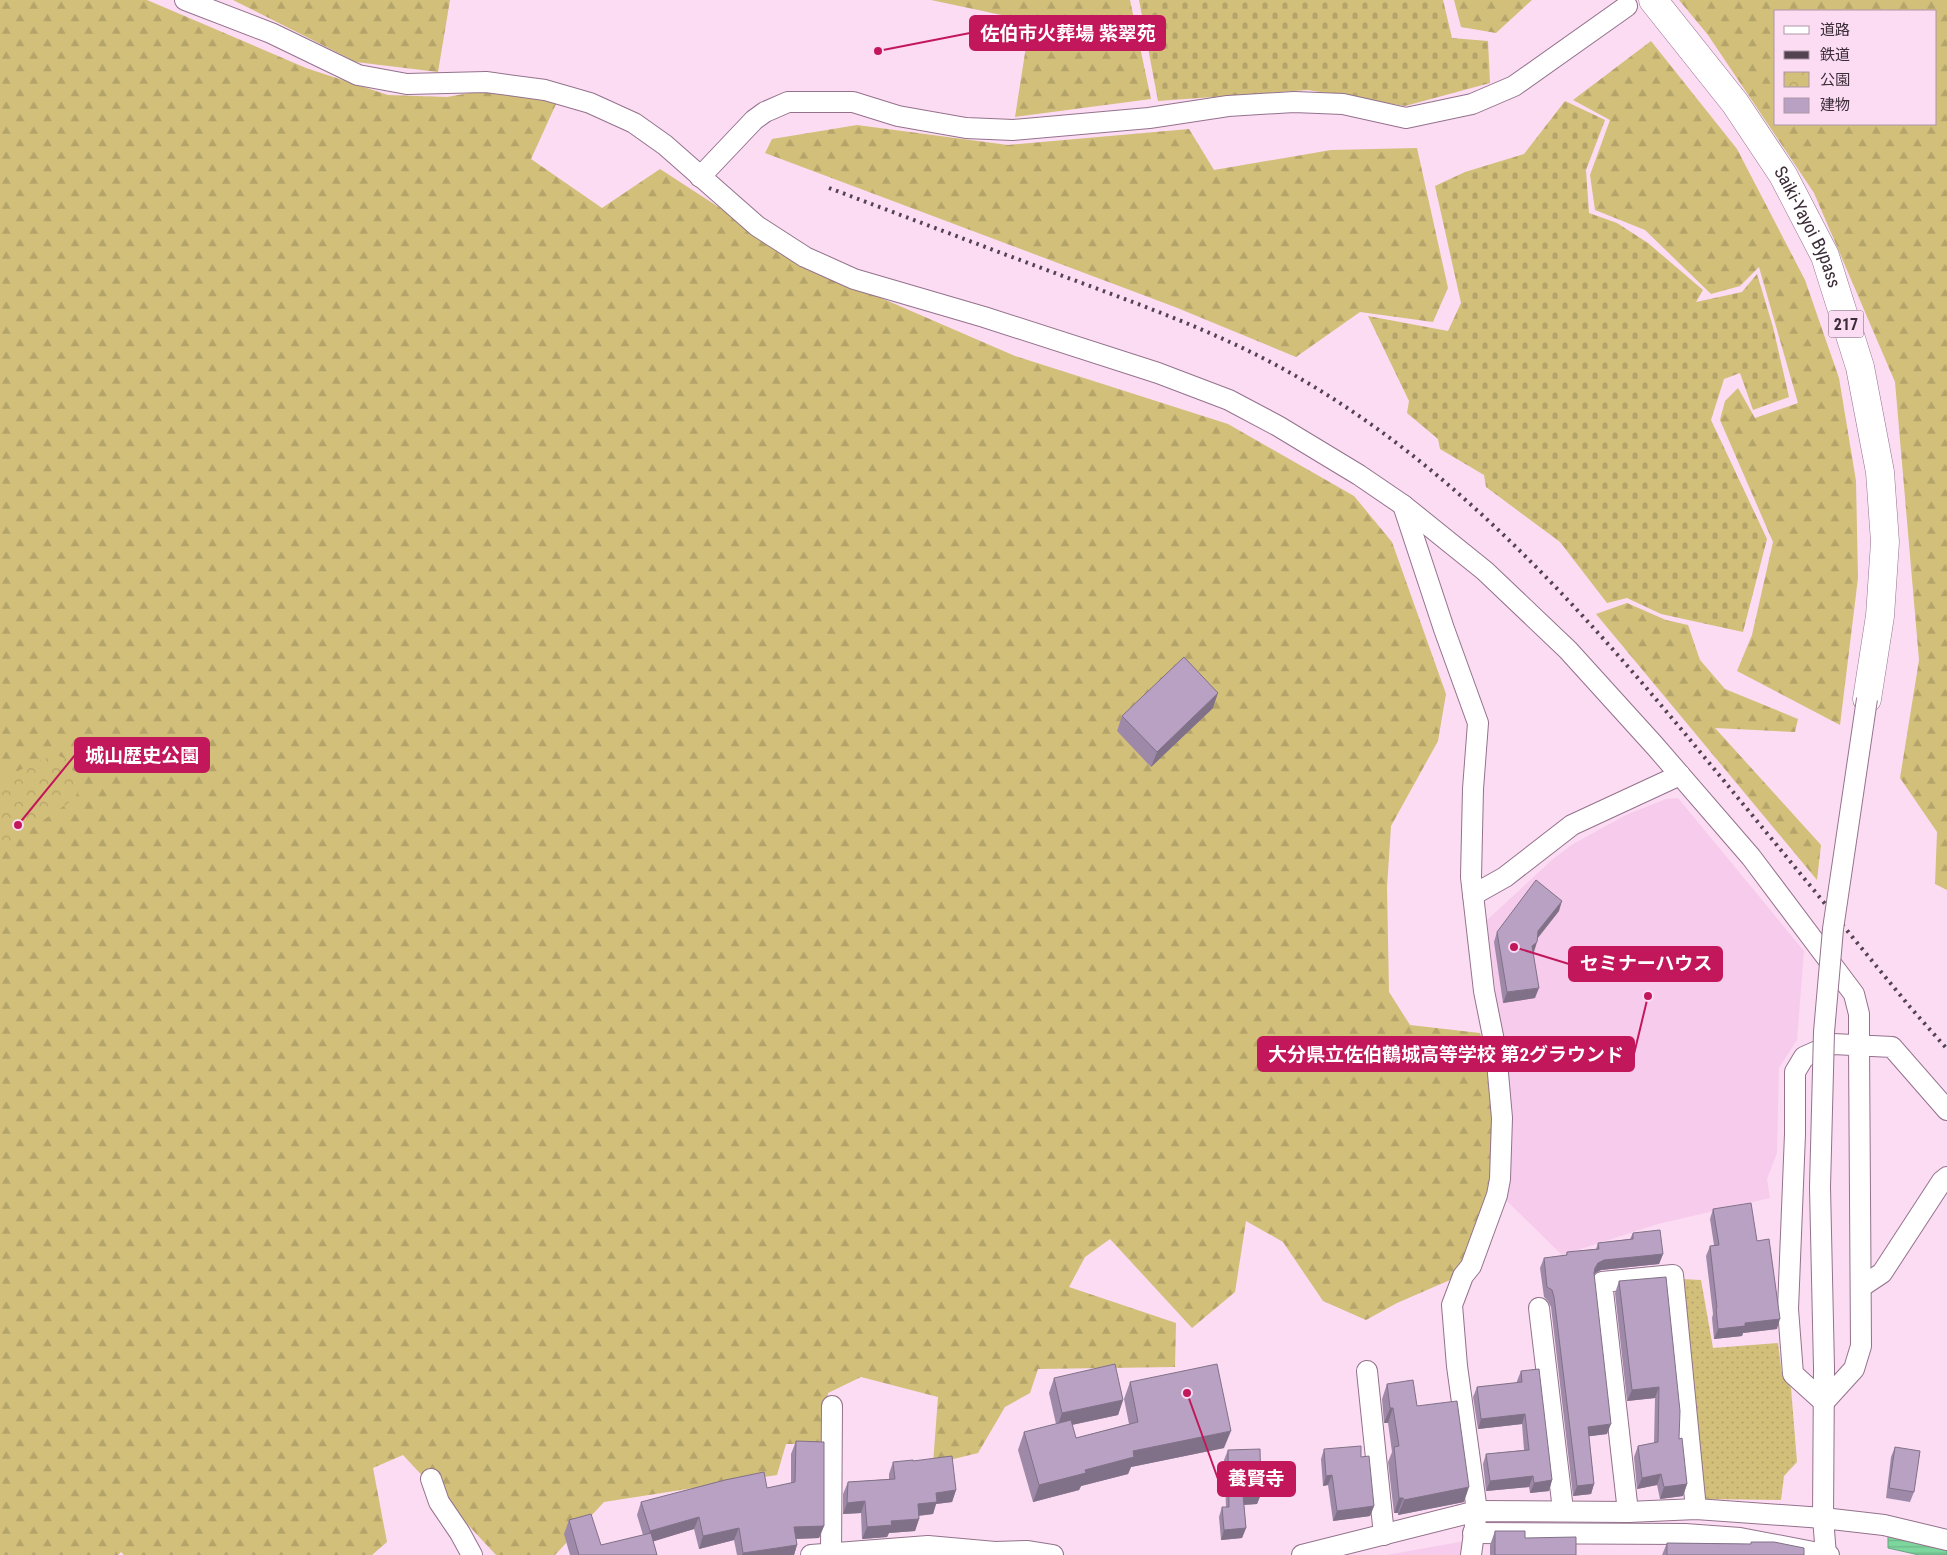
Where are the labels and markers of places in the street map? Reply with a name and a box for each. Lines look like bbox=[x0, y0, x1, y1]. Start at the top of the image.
callout: 佐伯市火葬場 紫翠苑 bbox=[970, 16, 1165, 50]
callout: 城山歴史公園 bbox=[75, 738, 209, 772]
callout: セミナーハウス bbox=[1569, 947, 1722, 981]
callout: 大分県立佐伯鶴城高等学校 第2グラウンド bbox=[1258, 1037, 1634, 1071]
callout: 養賢寺 bbox=[1218, 1462, 1295, 1496]

